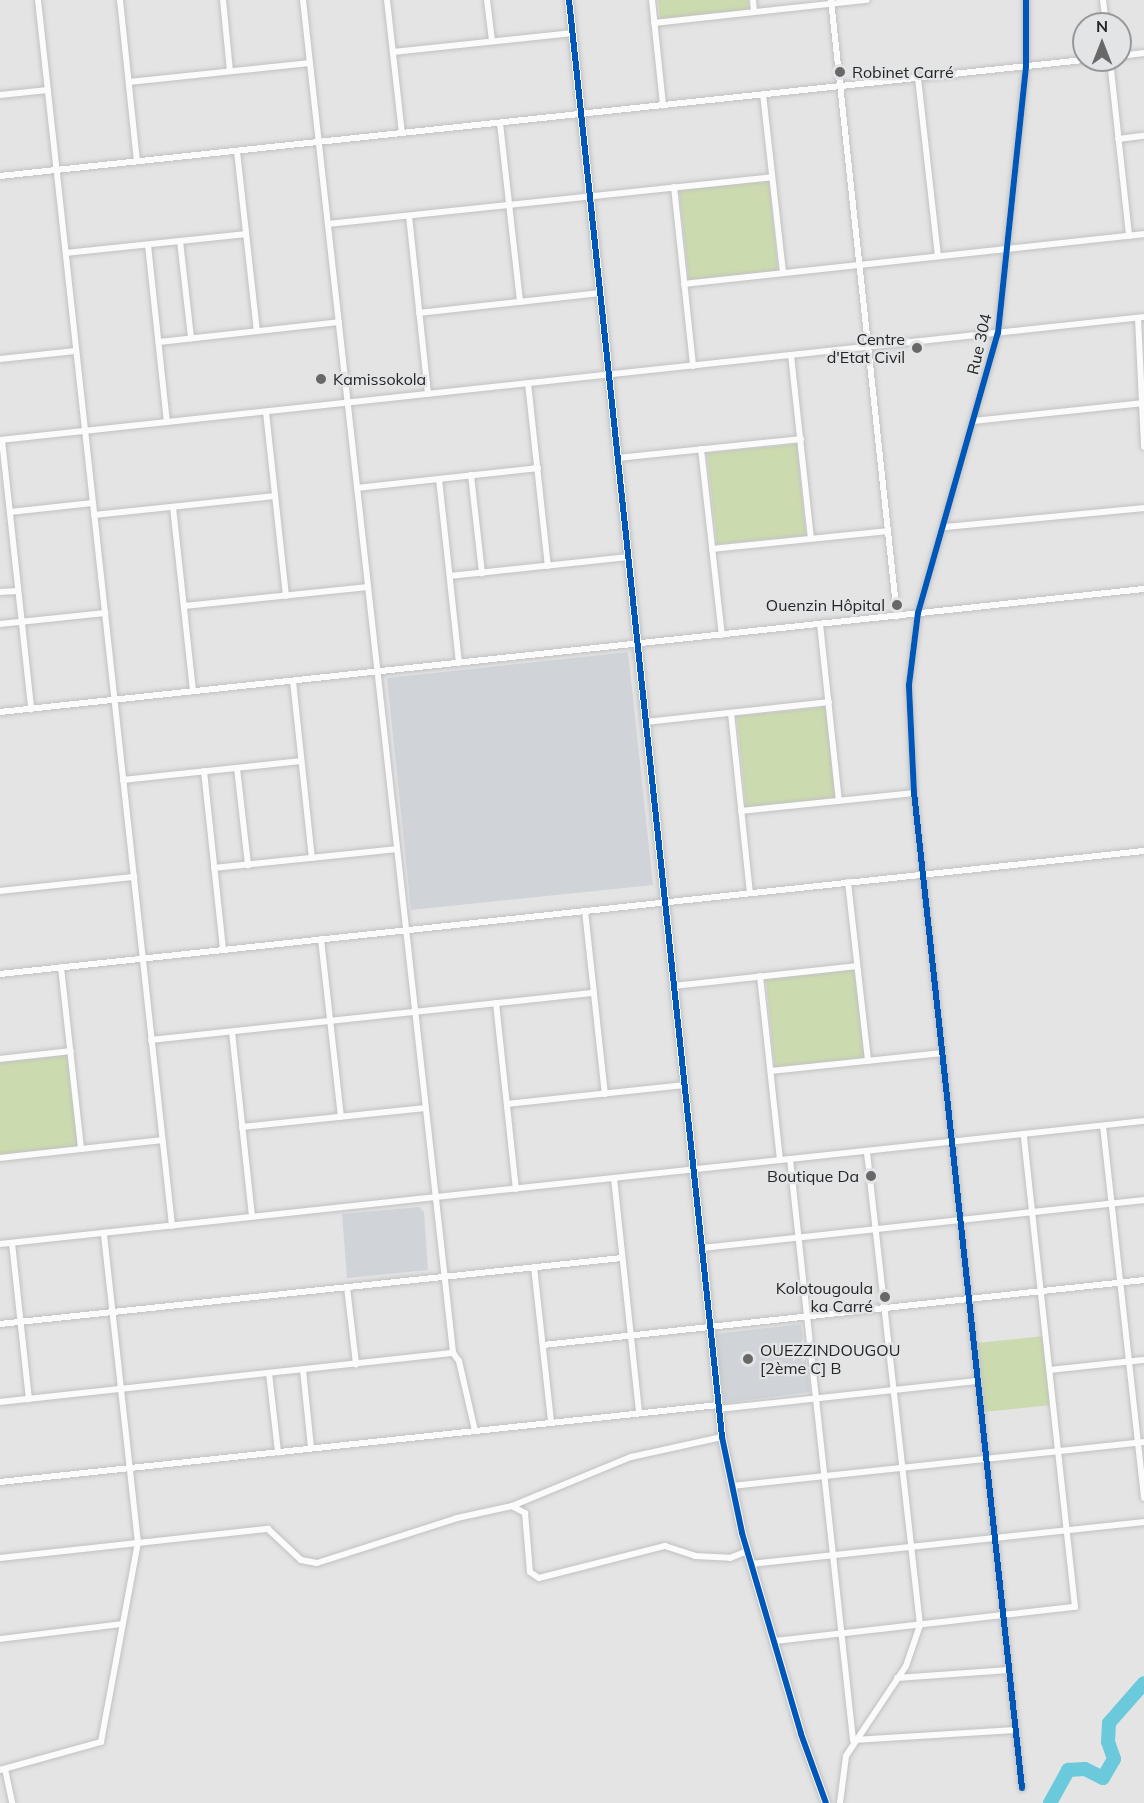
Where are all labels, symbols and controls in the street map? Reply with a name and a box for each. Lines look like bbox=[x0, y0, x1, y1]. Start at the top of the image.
north arrow bbox=[1072, 12, 1132, 72]
text: N bbox=[1096, 16, 1108, 36]
place label: Robinet Carré bbox=[852, 62, 954, 82]
marker: Robinet Carré bbox=[833, 65, 847, 79]
street label: Rue 304 bbox=[963, 312, 995, 376]
place label: Centre d'Etat Civil bbox=[827, 329, 905, 367]
marker: Centre d'Etat Civil bbox=[910, 341, 924, 355]
place label: Kamissokola bbox=[333, 369, 426, 389]
marker: Kamissokola bbox=[314, 372, 328, 386]
place label: Ouenzin Hôpital bbox=[766, 595, 885, 615]
marker: Ouenzin Hôpital bbox=[890, 598, 904, 612]
place label: Boutique Da bbox=[767, 1166, 859, 1186]
marker: Boutique Da bbox=[864, 1169, 878, 1183]
place label: Kolotougoula ka Carré bbox=[776, 1278, 873, 1316]
marker: Kolotougoula ka Carré bbox=[878, 1290, 892, 1304]
place label: OUEZZINDOUGOU [2ème C] B bbox=[760, 1340, 900, 1378]
marker: OUEZZINDOUGOU [2ème C] B bbox=[741, 1352, 755, 1366]

